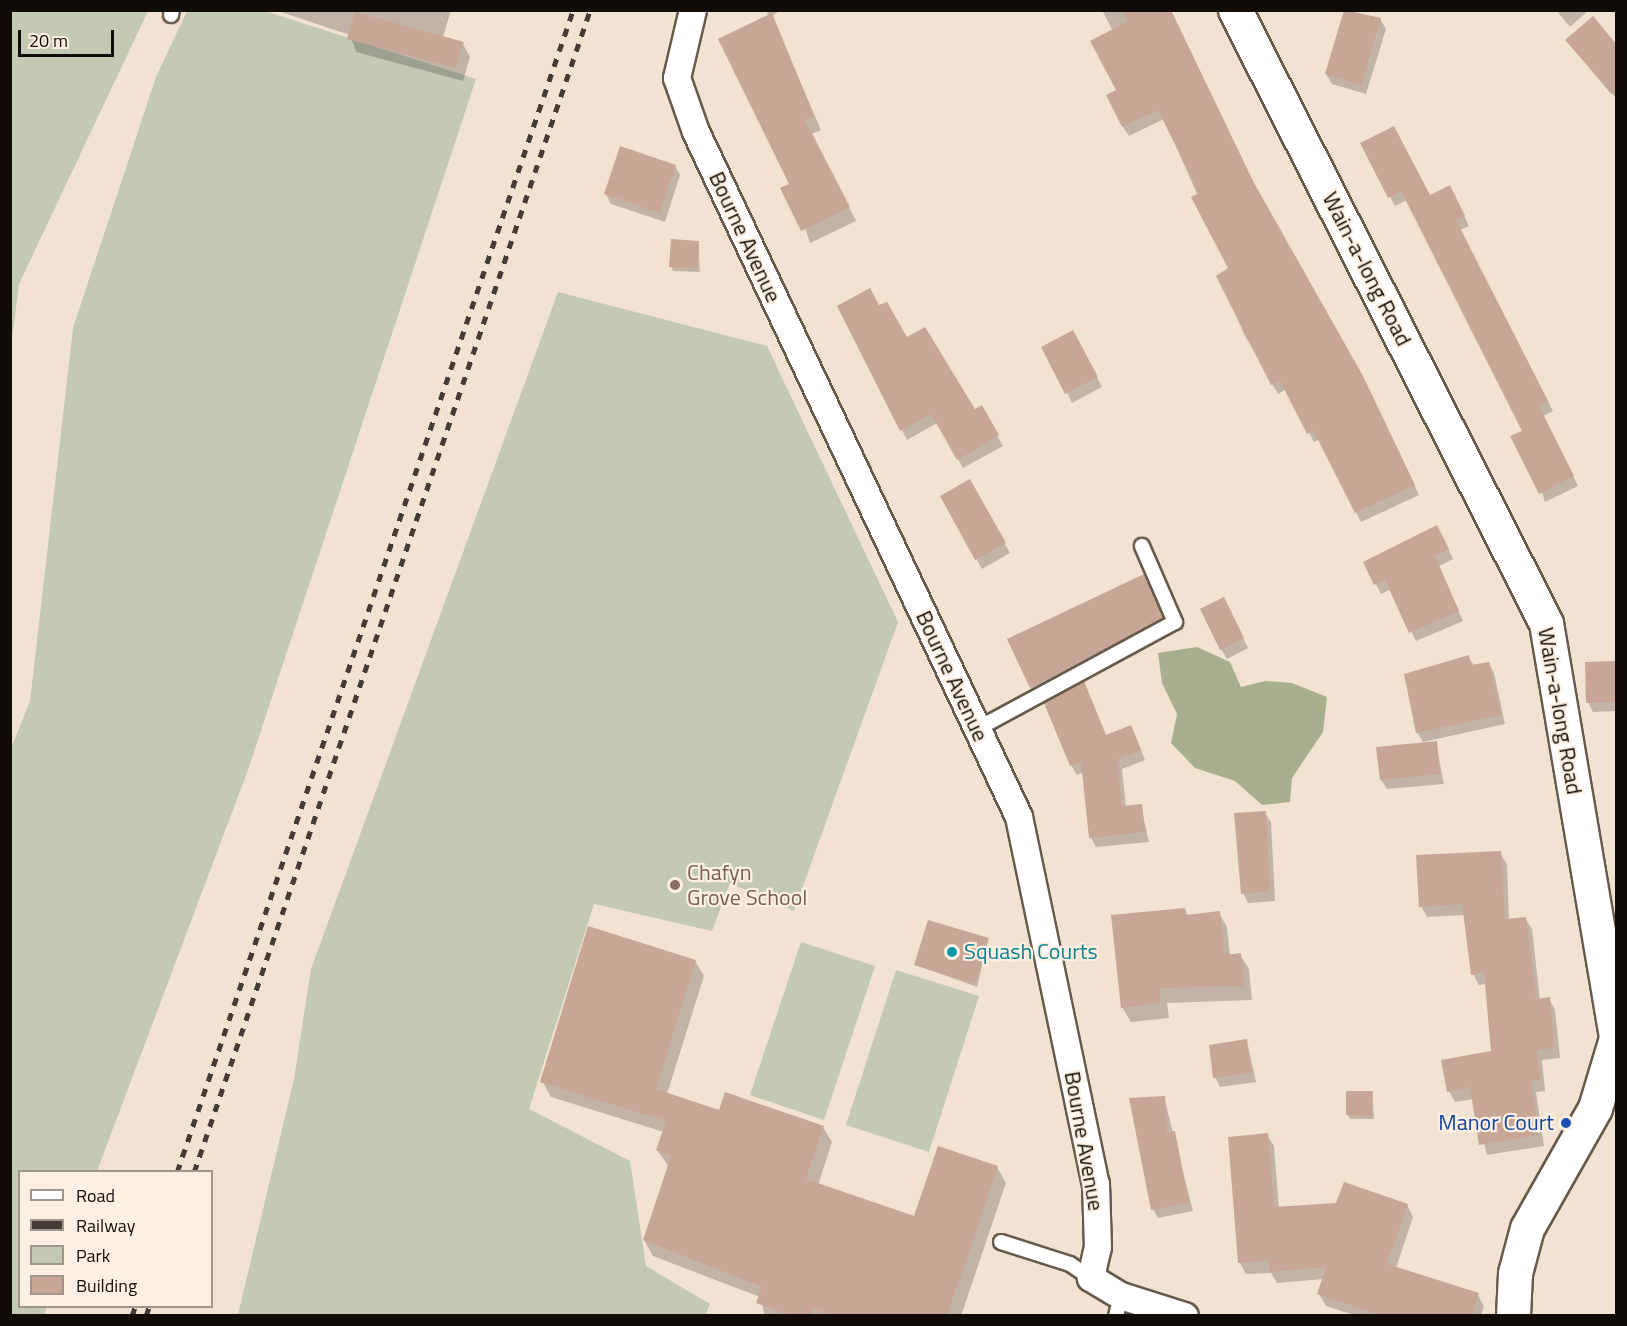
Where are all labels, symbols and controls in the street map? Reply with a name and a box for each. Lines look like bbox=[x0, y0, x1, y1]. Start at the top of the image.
scale bar bbox=[21, 18, 117, 56]
text: 20 m bbox=[29, 27, 68, 54]
street label: Bourne Avenue bbox=[703, 168, 787, 306]
street label: Wain-a-long Road bbox=[1317, 188, 1417, 350]
street label: Bourne Avenue bbox=[910, 607, 994, 745]
street label: Wain-a-long Road bbox=[1532, 625, 1588, 797]
place label: Chafyn Grove School bbox=[687, 859, 807, 910]
marker: Chafyn Grove School bbox=[668, 878, 682, 892]
place label: Squash Courts bbox=[964, 939, 1098, 965]
marker: Squash Courts bbox=[945, 945, 959, 959]
street label: Bourne Avenue bbox=[1059, 1069, 1109, 1213]
place label: Manor Court bbox=[1438, 1110, 1554, 1136]
marker: Manor Court bbox=[1559, 1116, 1573, 1130]
legend bbox=[18, 1170, 213, 1308]
text: Road bbox=[76, 1182, 115, 1209]
text: Railway bbox=[76, 1212, 135, 1239]
text: Park bbox=[76, 1242, 110, 1269]
text: Building bbox=[76, 1272, 137, 1299]

